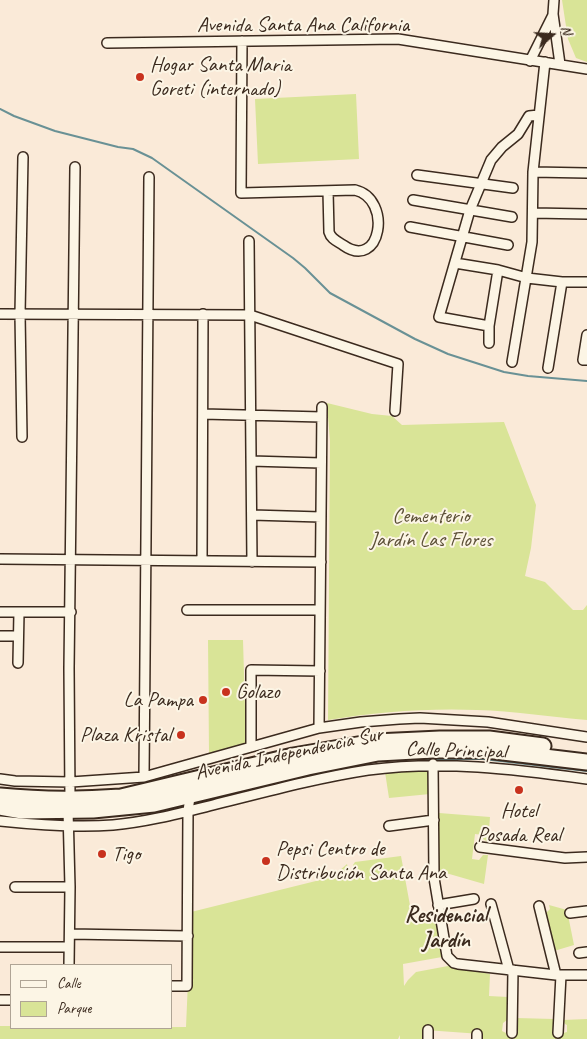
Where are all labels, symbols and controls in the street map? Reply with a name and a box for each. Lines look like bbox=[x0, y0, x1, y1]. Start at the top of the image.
north arrow bbox=[527, 10, 577, 60]
street label: Avenida Santa Ana California bbox=[197, 12, 409, 38]
text: N bbox=[557, 23, 576, 37]
place label: Hogar Santa Maria Goreti (internado) bbox=[150, 52, 291, 102]
marker: Hogar Santa Maria Goreti (internado) bbox=[134, 71, 146, 83]
park label: Cementerio Jardín Las Flores bbox=[370, 503, 492, 553]
place label: Golazo bbox=[236, 679, 280, 705]
marker: Golazo bbox=[220, 686, 232, 698]
place label: La Pampa bbox=[124, 687, 193, 713]
marker: La Pampa bbox=[197, 694, 209, 706]
place label: Plaza Kristal bbox=[80, 722, 171, 748]
street label: Avenida Independencia Sur bbox=[193, 722, 385, 786]
marker: Plaza Kristal bbox=[175, 729, 187, 741]
street label: Calle Principal bbox=[405, 737, 507, 765]
marker: Hotel Posada Real bbox=[513, 784, 525, 796]
place label: Hotel Posada Real bbox=[477, 798, 561, 848]
place label: Pepsi Centro de Distribución Santa Ana bbox=[276, 836, 446, 886]
place label: Tigo bbox=[112, 841, 140, 867]
marker: Tigo bbox=[96, 848, 108, 860]
marker: Pepsi Centro de Distribución Santa Ana bbox=[260, 855, 272, 867]
district label: Residencial Jardín bbox=[405, 903, 487, 954]
legend bbox=[10, 964, 172, 1029]
text: Calle bbox=[57, 974, 81, 993]
text: Parque bbox=[57, 999, 91, 1018]

